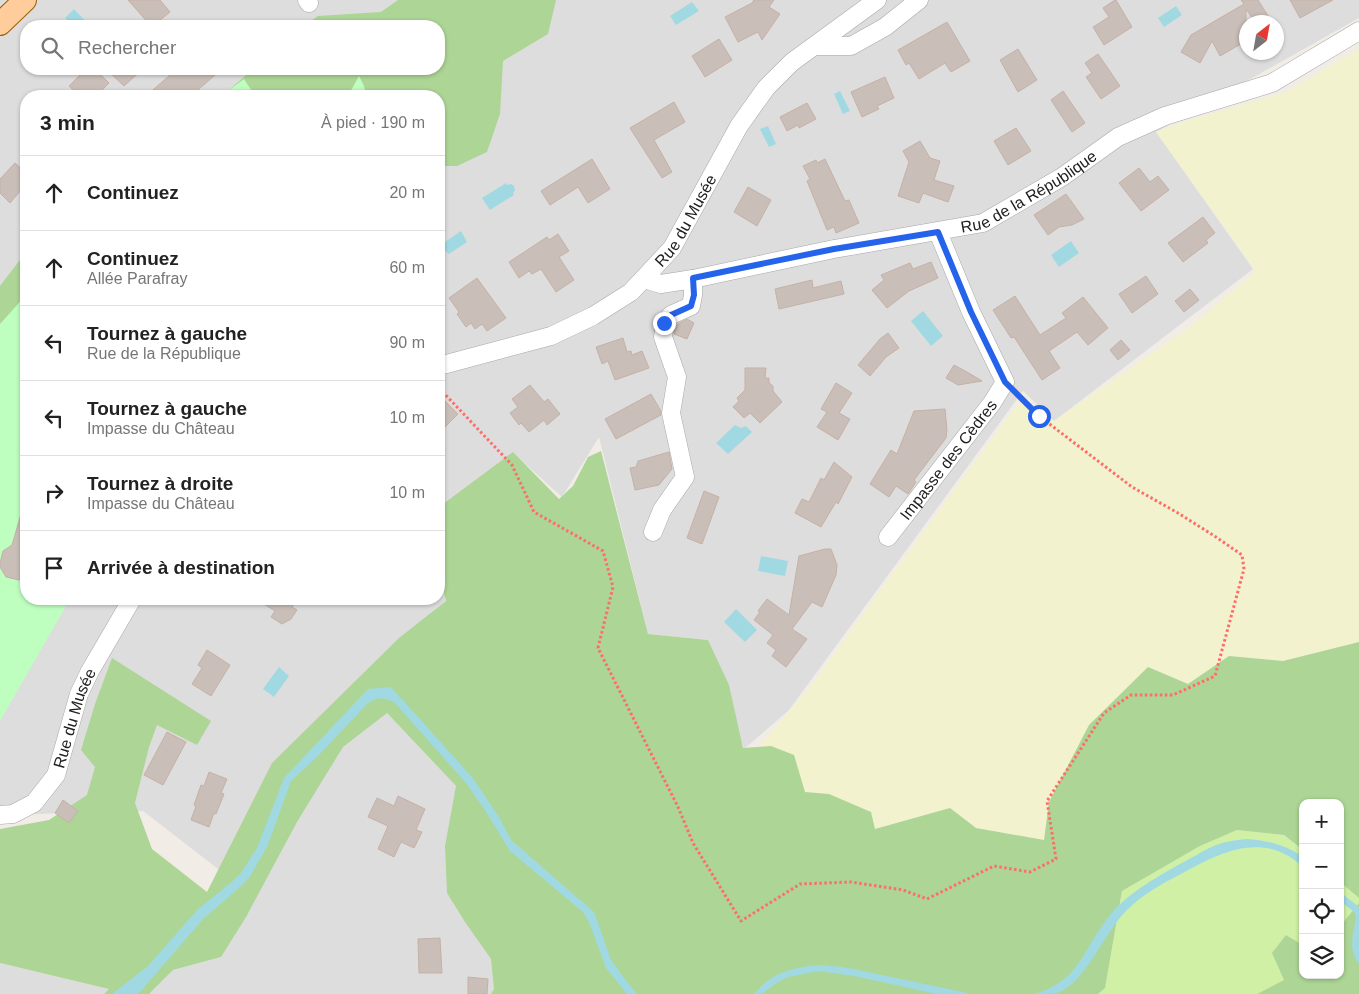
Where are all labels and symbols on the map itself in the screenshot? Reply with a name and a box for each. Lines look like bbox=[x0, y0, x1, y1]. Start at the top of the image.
north arrow bbox=[1239, 15, 1284, 60]
street label: Rue de la République bbox=[959, 147, 1100, 235]
street label: Rue du Musée bbox=[651, 171, 719, 270]
route end bbox=[653, 312, 676, 335]
street label: Impasse des Cèdres bbox=[896, 396, 1000, 523]
route start bbox=[1028, 405, 1051, 428]
street label: Rue du Musée bbox=[50, 665, 99, 770]

